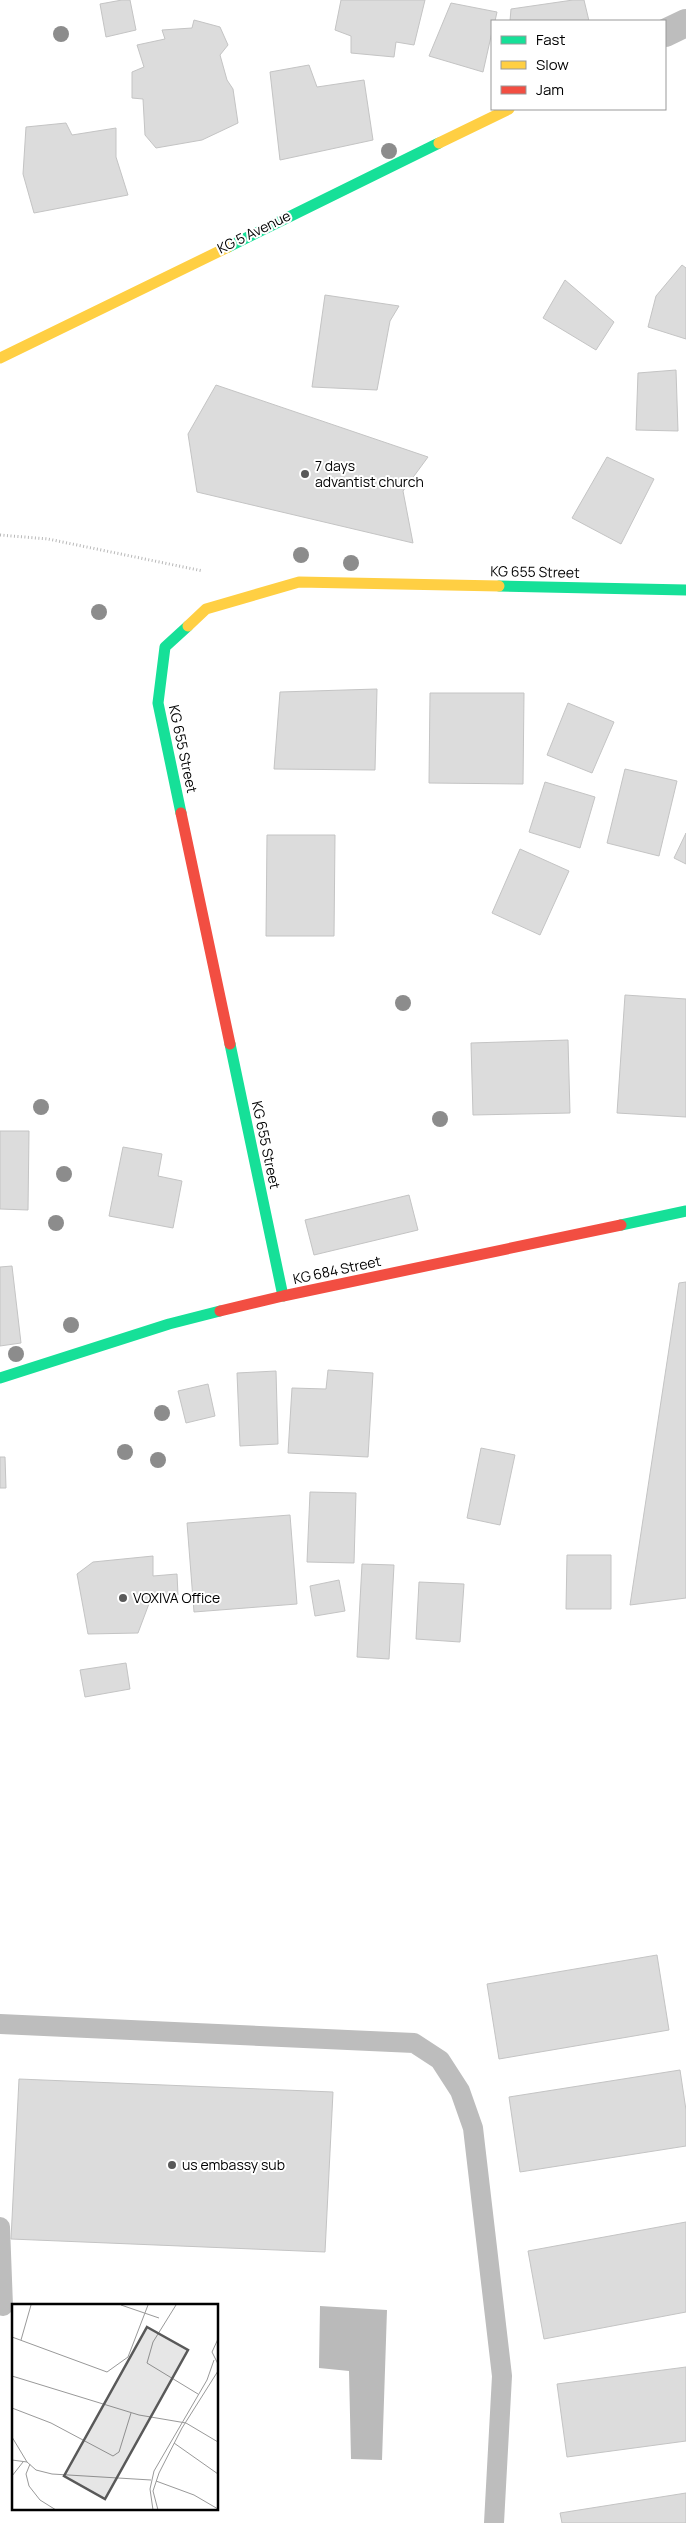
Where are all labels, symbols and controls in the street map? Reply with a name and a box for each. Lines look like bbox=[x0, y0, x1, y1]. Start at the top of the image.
legend bbox=[491, 20, 666, 110]
text: Fast bbox=[536, 29, 565, 50]
text: Slow bbox=[536, 54, 569, 75]
text: Jam bbox=[536, 79, 564, 100]
street label: KG 5 Avenue bbox=[214, 206, 294, 257]
place label: 7 days advantist church bbox=[315, 456, 424, 491]
marker: 7 days advantist church bbox=[299, 468, 311, 480]
street label: KG 655 Street bbox=[490, 561, 580, 582]
street label: KG 655 Street bbox=[165, 703, 202, 795]
street label: KG 655 Street bbox=[248, 1099, 285, 1191]
street label: KG 684 Street bbox=[291, 1251, 383, 1288]
place label: VOXIVA Office bbox=[133, 1588, 220, 1607]
marker: VOXIVA Office bbox=[117, 1592, 129, 1604]
place label: us embassy sub bbox=[182, 2155, 285, 2174]
marker: us embassy sub bbox=[166, 2159, 178, 2171]
inset map bbox=[12, 2304, 219, 2510]

